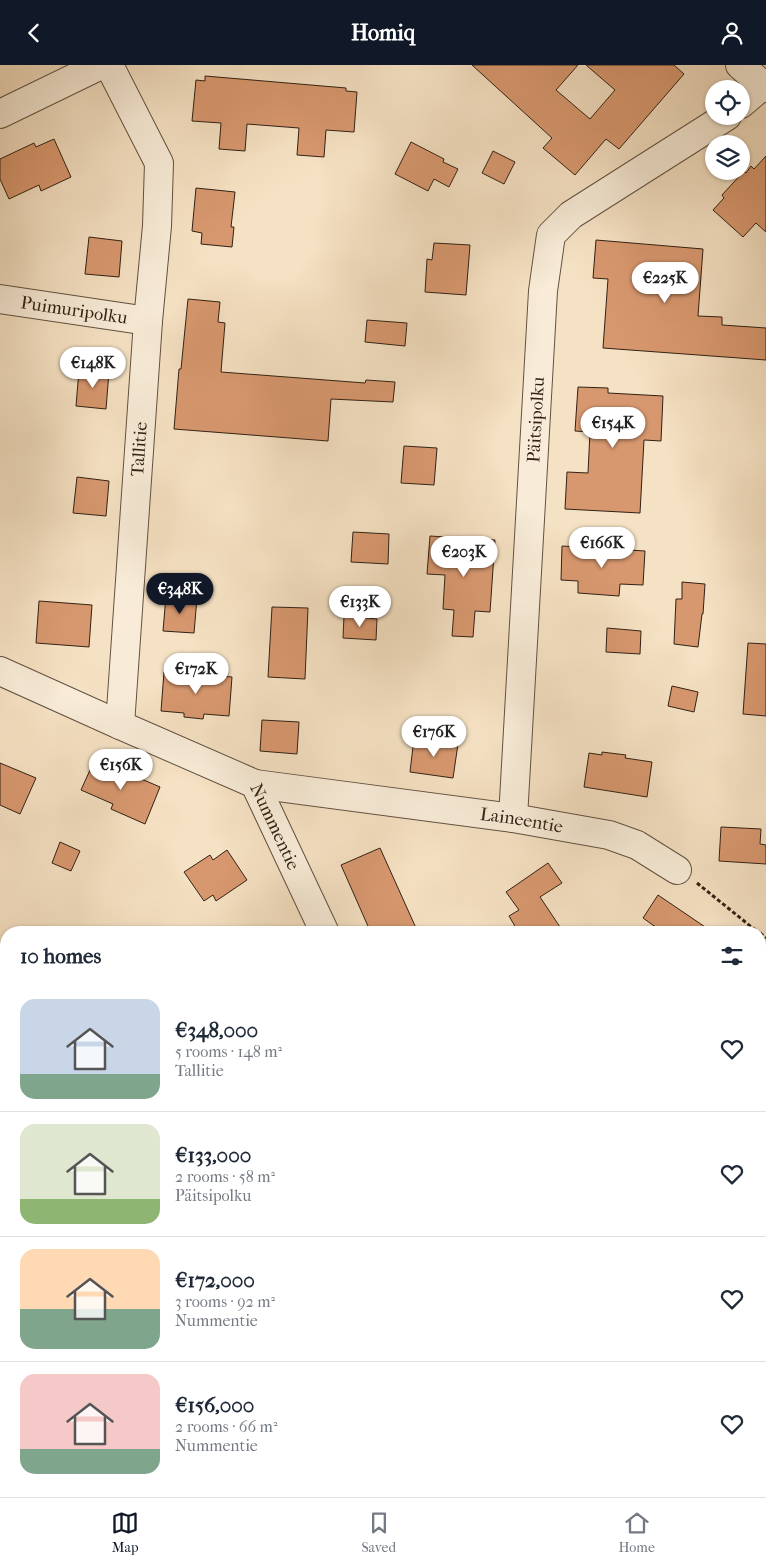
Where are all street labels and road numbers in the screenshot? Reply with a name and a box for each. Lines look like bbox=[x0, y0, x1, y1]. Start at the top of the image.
street label: Puimuripolku bbox=[19, 292, 129, 329]
street label: Päitsipolku bbox=[523, 376, 549, 463]
street label: Tallitie bbox=[127, 421, 152, 477]
street label: Nummentie bbox=[245, 780, 304, 874]
street label: Laineentie bbox=[479, 804, 565, 838]

